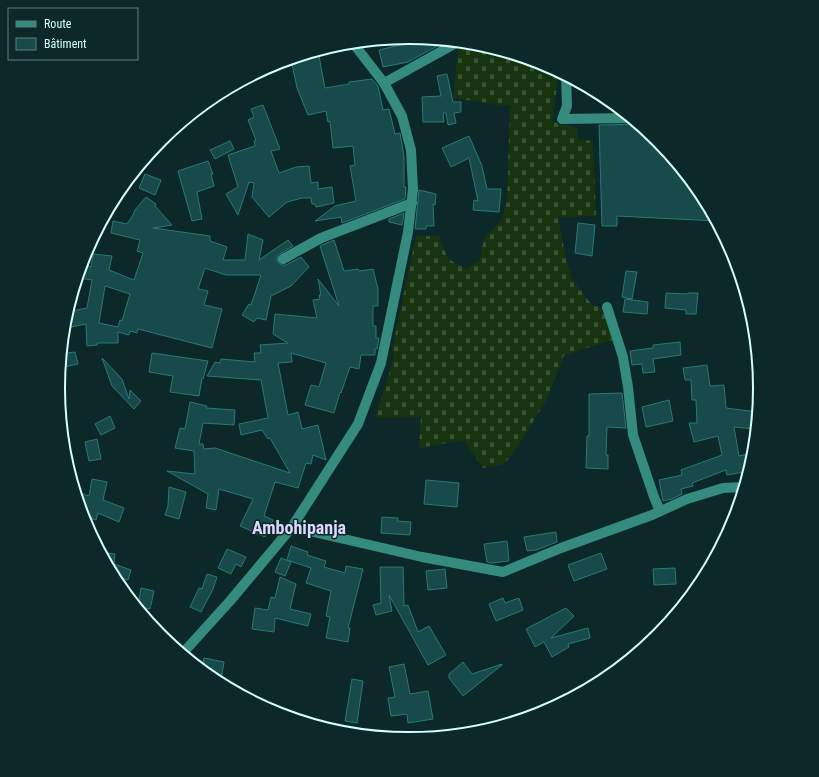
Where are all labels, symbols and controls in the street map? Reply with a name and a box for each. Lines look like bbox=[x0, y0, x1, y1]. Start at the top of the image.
legend bbox=[8, 8, 138, 60]
text: Route bbox=[44, 17, 72, 31]
text: Bâtiment bbox=[44, 37, 87, 51]
district label: Ambohipanja bbox=[252, 517, 346, 538]

